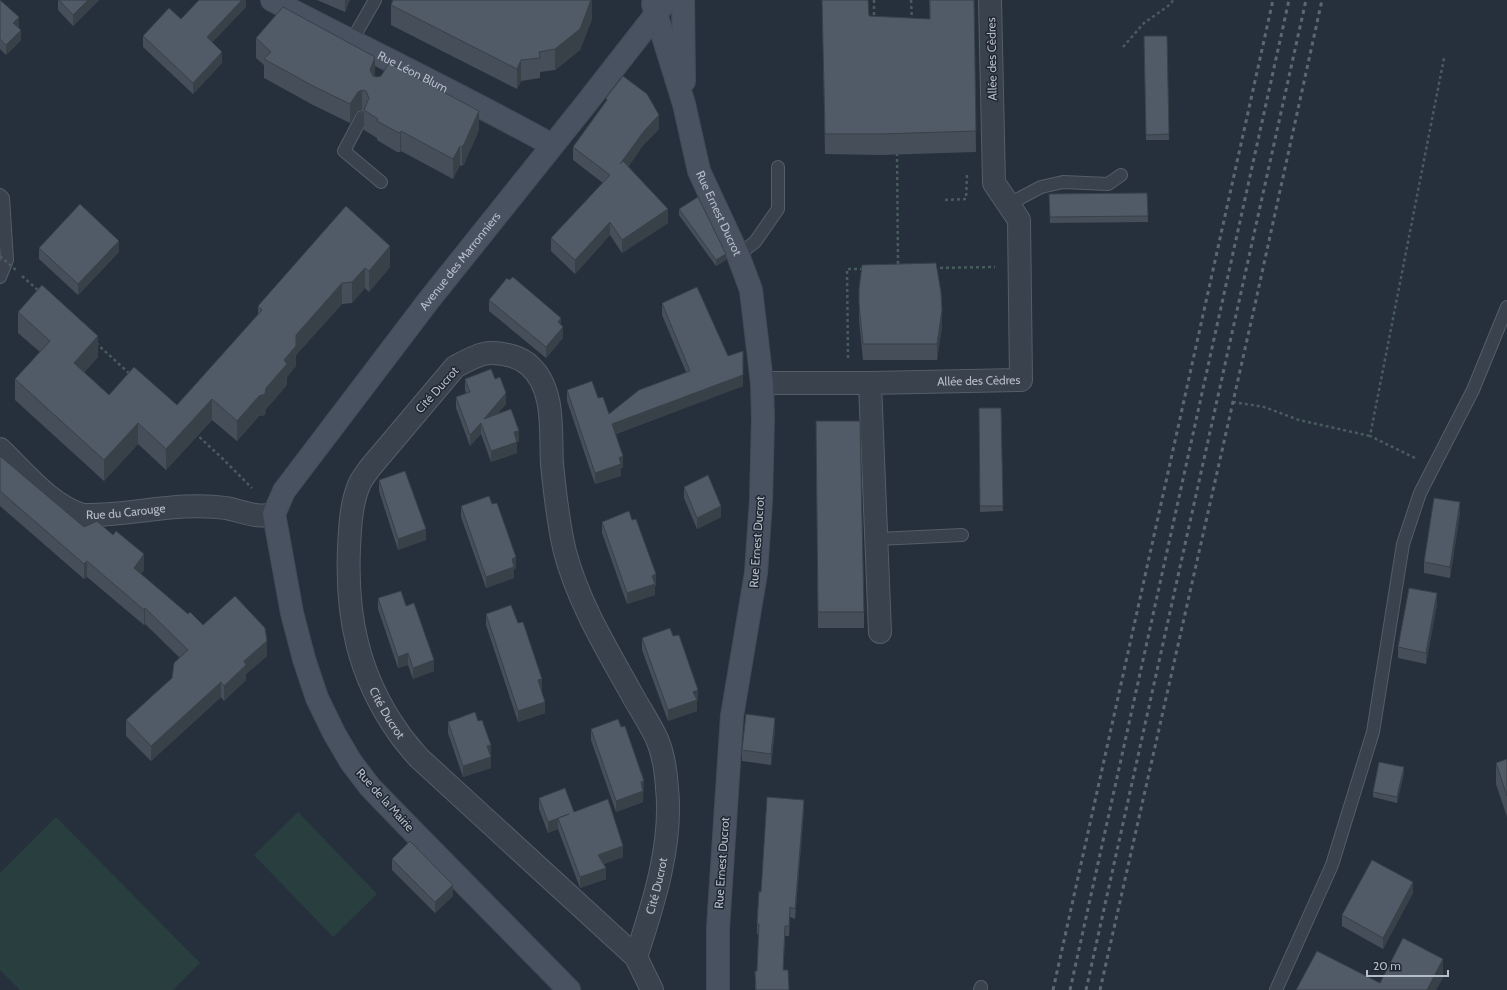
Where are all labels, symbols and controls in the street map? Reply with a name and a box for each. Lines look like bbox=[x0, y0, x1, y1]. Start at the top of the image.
street label: Allée des Cèdres bbox=[983, 17, 1000, 101]
street label: Rue Léon Blum bbox=[375, 47, 451, 96]
street label: Rue Ernest Ducrot bbox=[693, 168, 745, 258]
street label: Avenue des Marronniers bbox=[416, 209, 504, 313]
street label: Cité Ducrot bbox=[412, 363, 462, 416]
street label: Allée des Cèdres bbox=[937, 372, 1021, 389]
street label: Rue Ernest Ducrot bbox=[746, 496, 767, 588]
street label: Rue du Carouge bbox=[86, 500, 166, 522]
street label: Cité Ducrot bbox=[366, 684, 408, 742]
street label: Rue de la Mairie bbox=[353, 765, 418, 834]
street label: Rue Ernest Ducrot bbox=[711, 817, 732, 909]
street label: Cité Ducrot bbox=[642, 856, 670, 916]
scale bar bbox=[1367, 952, 1448, 978]
text: 20 m bbox=[1373, 958, 1401, 973]

